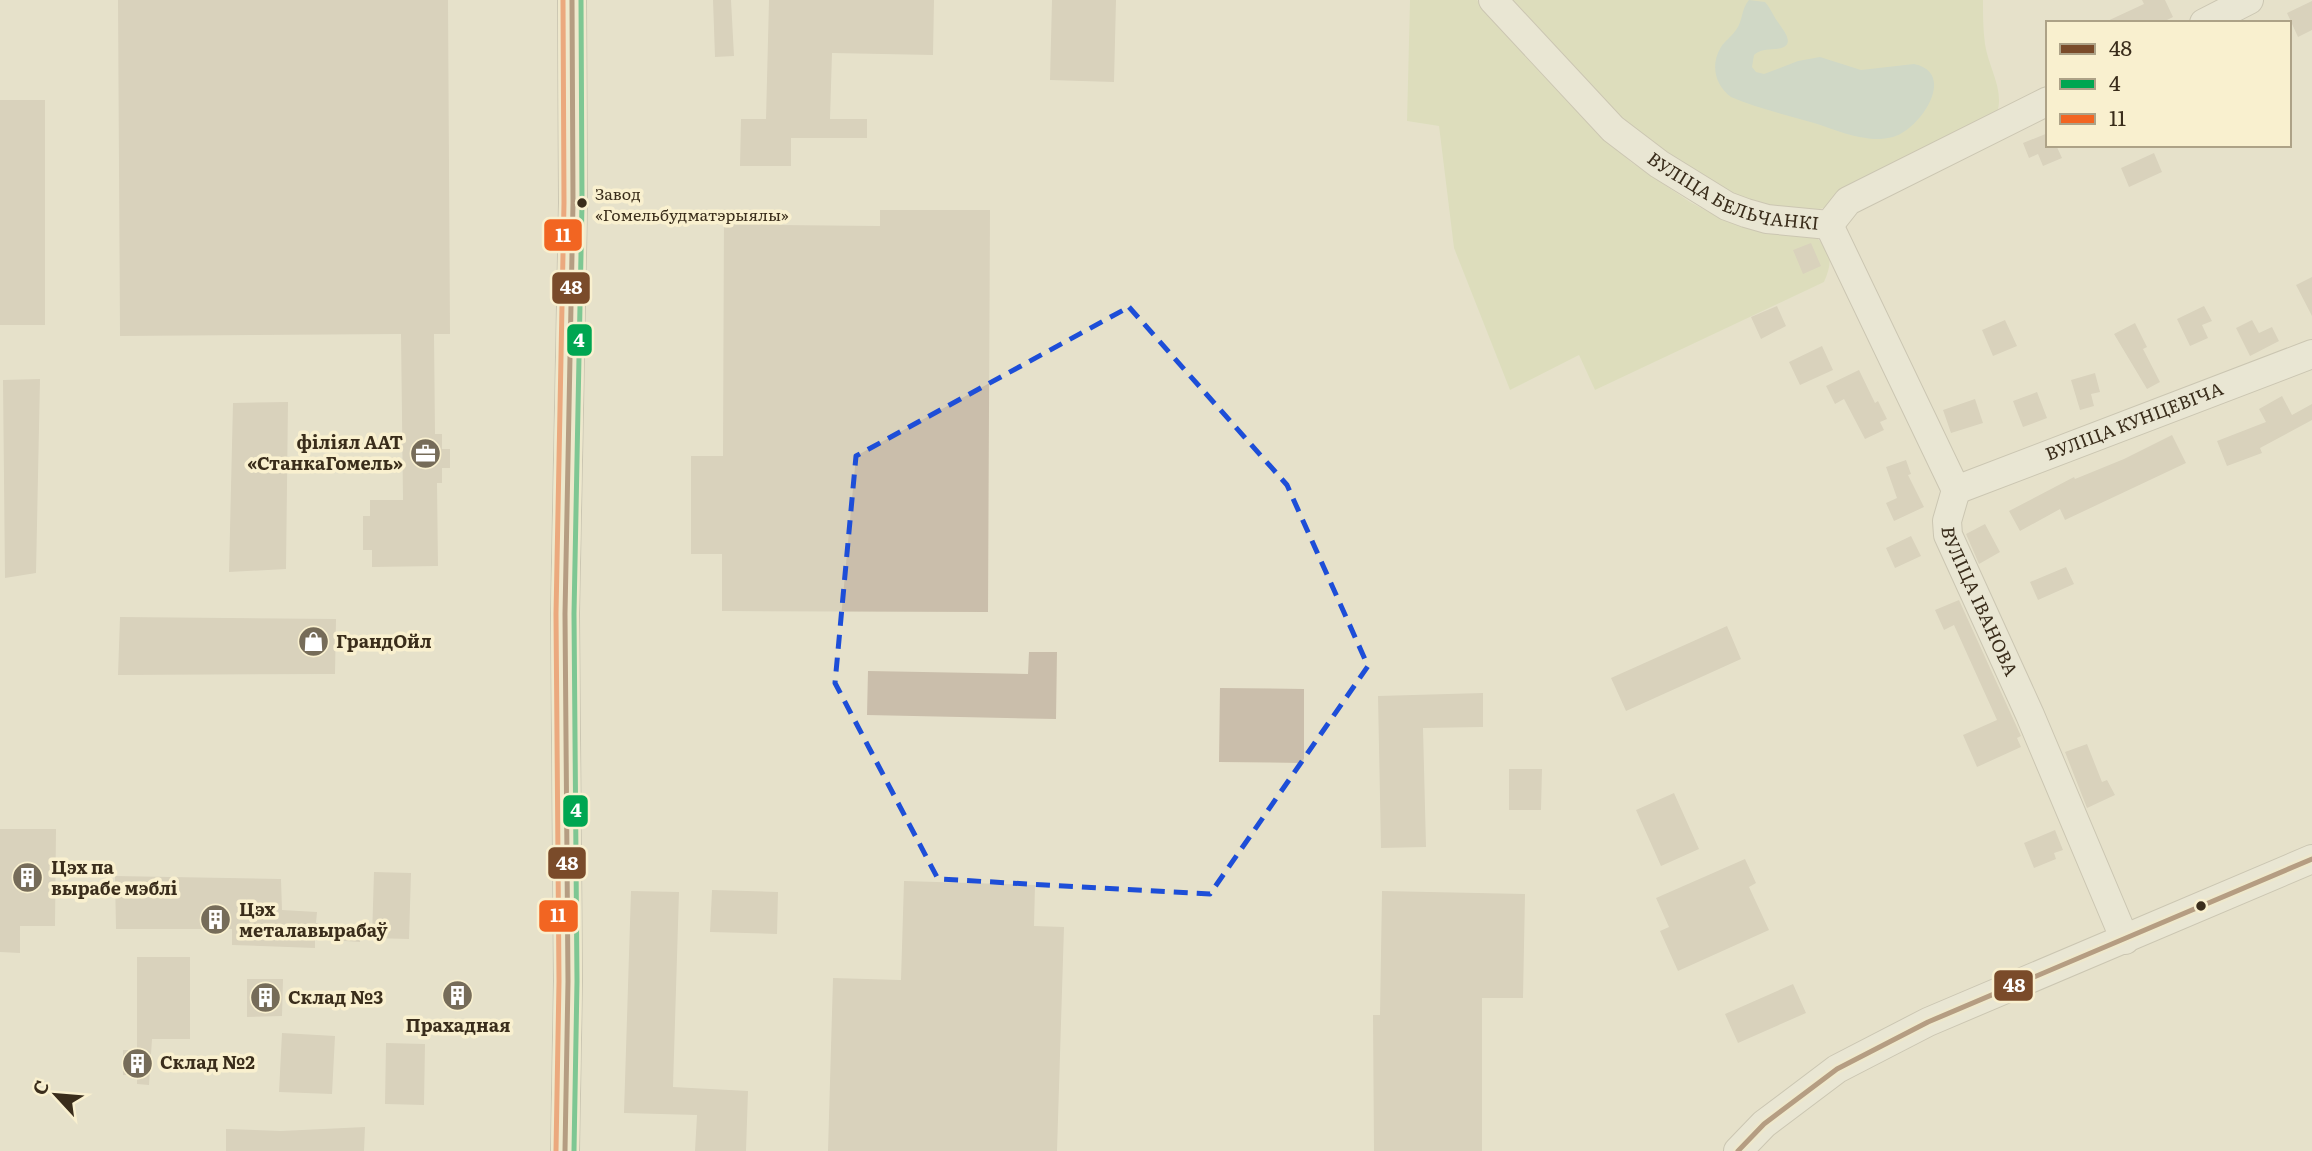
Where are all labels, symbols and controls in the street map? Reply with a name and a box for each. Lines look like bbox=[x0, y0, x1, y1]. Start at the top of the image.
legend bbox=[2046, 21, 2291, 147]
text: 48 bbox=[2109, 31, 2132, 62]
text: 4 bbox=[2109, 66, 2121, 97]
text: 11 bbox=[2109, 101, 2127, 132]
street label: ВУЛІЦА БЕЛЬЧАНКІ bbox=[1642, 145, 1820, 236]
place label: Завод «Гомельбудматэрыялы» bbox=[595, 181, 789, 226]
marker: Завод «Гомельбудматэрыялы» bbox=[575, 196, 589, 210]
line badge: 11 bbox=[543, 218, 583, 252]
text: 11 bbox=[555, 220, 571, 248]
line badge: 48 bbox=[551, 271, 591, 305]
text: 48 bbox=[560, 272, 582, 300]
line badge: 4 bbox=[566, 323, 593, 357]
text: 4 bbox=[573, 325, 585, 353]
street label: ВУЛІЦА КУНЦЕВІЧА bbox=[2041, 374, 2227, 467]
place label: філіял ААТ «СтанкаГомель» bbox=[247, 428, 404, 476]
office icon: філіял ААТ «СтанкаГомель» bbox=[409, 436, 443, 470]
street label: ВУЛІЦА ІВАНОВА bbox=[1935, 526, 2026, 680]
shop icon: ГрандОйл bbox=[296, 625, 330, 659]
place label: ГрандОйл bbox=[336, 627, 432, 654]
line badge: 4 bbox=[562, 794, 589, 828]
text: 4 bbox=[570, 795, 582, 823]
line badge: 48 bbox=[547, 846, 587, 880]
text: 48 bbox=[556, 848, 578, 876]
place label: Цэх па вырабе мэблі bbox=[51, 853, 178, 901]
building icon: Цэх па вырабе мэблі bbox=[11, 861, 45, 895]
place label: Цэх металавырабаў bbox=[239, 895, 388, 943]
line badge: 11 bbox=[538, 899, 579, 933]
unlabelled marker bbox=[2194, 899, 2208, 913]
text: 11 bbox=[550, 900, 566, 928]
building icon: Цэх металавырабаў bbox=[199, 903, 233, 937]
line badge: 48 bbox=[1993, 969, 2034, 1002]
text: 48 bbox=[2003, 970, 2025, 998]
building icon: Прахадная bbox=[441, 979, 475, 1013]
building icon: Склад №3 bbox=[248, 981, 282, 1015]
place label: Склад №3 bbox=[288, 983, 383, 1010]
place label: Прахадная bbox=[405, 1011, 511, 1038]
building icon: Склад №2 bbox=[120, 1046, 154, 1080]
place label: Склад №2 bbox=[160, 1048, 255, 1075]
north arrow bbox=[21, 1060, 91, 1130]
text: С bbox=[24, 1075, 55, 1099]

